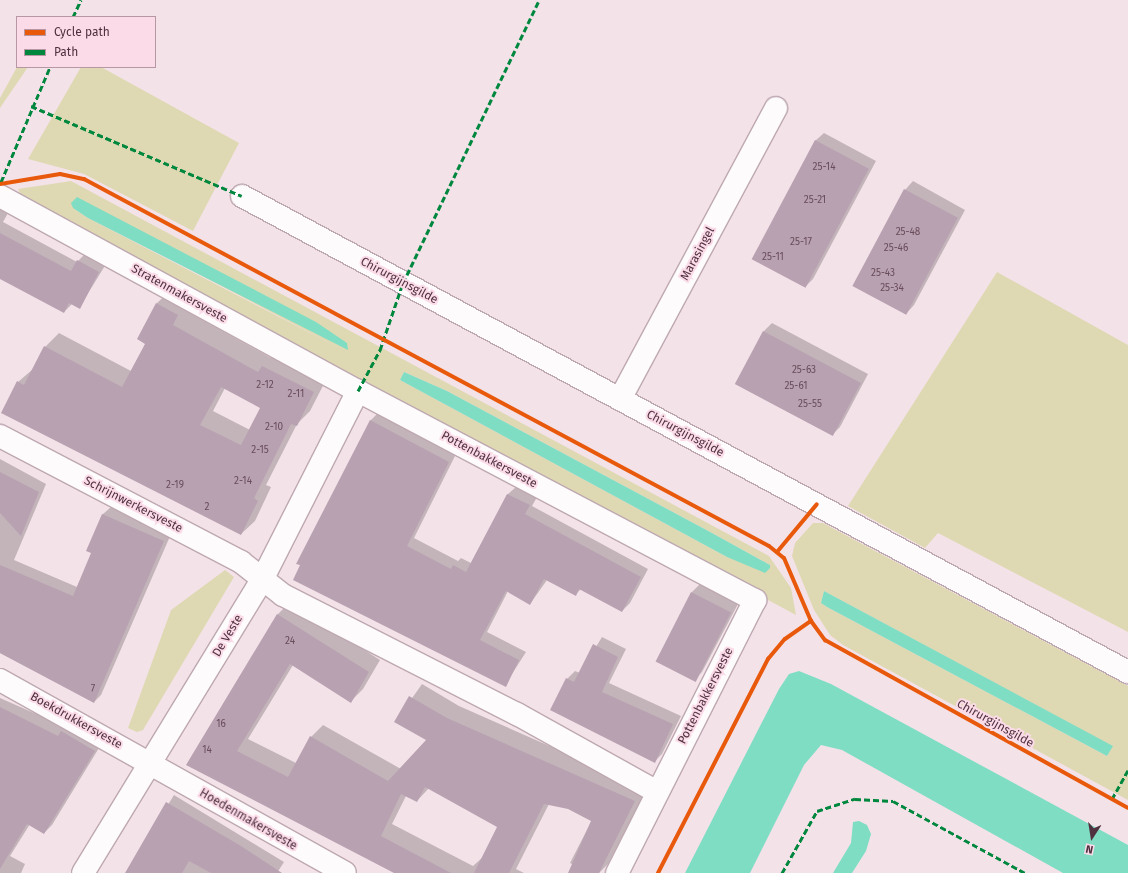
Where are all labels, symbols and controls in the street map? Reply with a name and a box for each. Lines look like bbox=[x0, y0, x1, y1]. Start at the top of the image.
legend bbox=[16, 16, 156, 68]
text: Cycle path bbox=[54, 25, 110, 39]
text: Path bbox=[54, 45, 78, 59]
house number: 25-14 bbox=[813, 162, 835, 174]
house number: 25-21 bbox=[804, 195, 826, 207]
street label: Marasingel bbox=[678, 225, 718, 283]
house number: 25-48 bbox=[896, 227, 920, 239]
house number: 25-17 bbox=[790, 237, 812, 249]
house number: 25-46 bbox=[884, 243, 908, 255]
house number: 25-11 bbox=[762, 252, 784, 264]
street label: Chirurgijnsgilde bbox=[358, 255, 440, 307]
street label: Stratenmakersveste bbox=[129, 262, 229, 326]
house number: 25-43 bbox=[871, 268, 895, 280]
house number: 25-34 bbox=[880, 283, 904, 295]
house number: 25-63 bbox=[792, 365, 816, 377]
house number: 2-12 bbox=[256, 380, 274, 392]
house number: 25-61 bbox=[784, 381, 808, 393]
house number: 2-11 bbox=[288, 389, 304, 401]
house number: 25-55 bbox=[798, 399, 822, 411]
street label: Chirurgijnsgilde bbox=[644, 408, 726, 460]
house number: 2-10 bbox=[265, 422, 283, 434]
street label: Pottenbakkersveste bbox=[439, 429, 539, 491]
house number: 2-15 bbox=[251, 445, 269, 457]
street label: Schrijnwerkersveste bbox=[81, 474, 185, 536]
house number: 2-14 bbox=[234, 476, 252, 488]
house number: 2-19 bbox=[166, 480, 184, 492]
house number: 2 bbox=[205, 502, 209, 514]
street label: De Veste bbox=[210, 612, 246, 660]
house number: 24 bbox=[285, 636, 295, 648]
street label: Pottenbakkersveste bbox=[675, 645, 737, 747]
house number: 7 bbox=[91, 684, 95, 696]
street label: Boekdrukkersveste bbox=[27, 690, 125, 752]
street label: Chirurgijnsgilde bbox=[954, 697, 1036, 751]
house number: 16 bbox=[216, 719, 226, 731]
house number: 14 bbox=[202, 745, 212, 757]
street label: Hoedenmakersveste bbox=[197, 786, 299, 854]
north arrow bbox=[1072, 817, 1112, 857]
text: N bbox=[1084, 842, 1094, 856]

